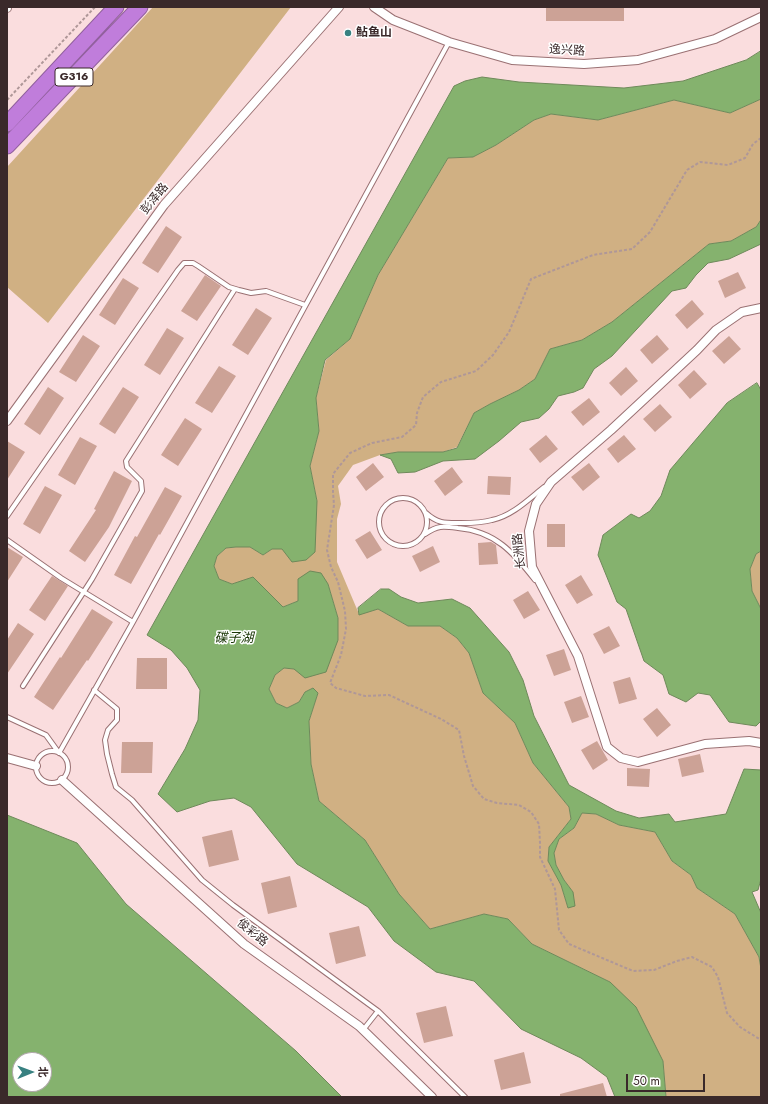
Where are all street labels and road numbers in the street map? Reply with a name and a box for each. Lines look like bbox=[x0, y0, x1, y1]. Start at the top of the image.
street label: 逸兴路 bbox=[549, 43, 585, 59]
road number: G316 bbox=[55, 68, 93, 86]
street label: 彭泽路 bbox=[138, 180, 172, 218]
street label: 长洲路 bbox=[511, 532, 529, 570]
street label: 俊彩路 bbox=[233, 916, 271, 950]

